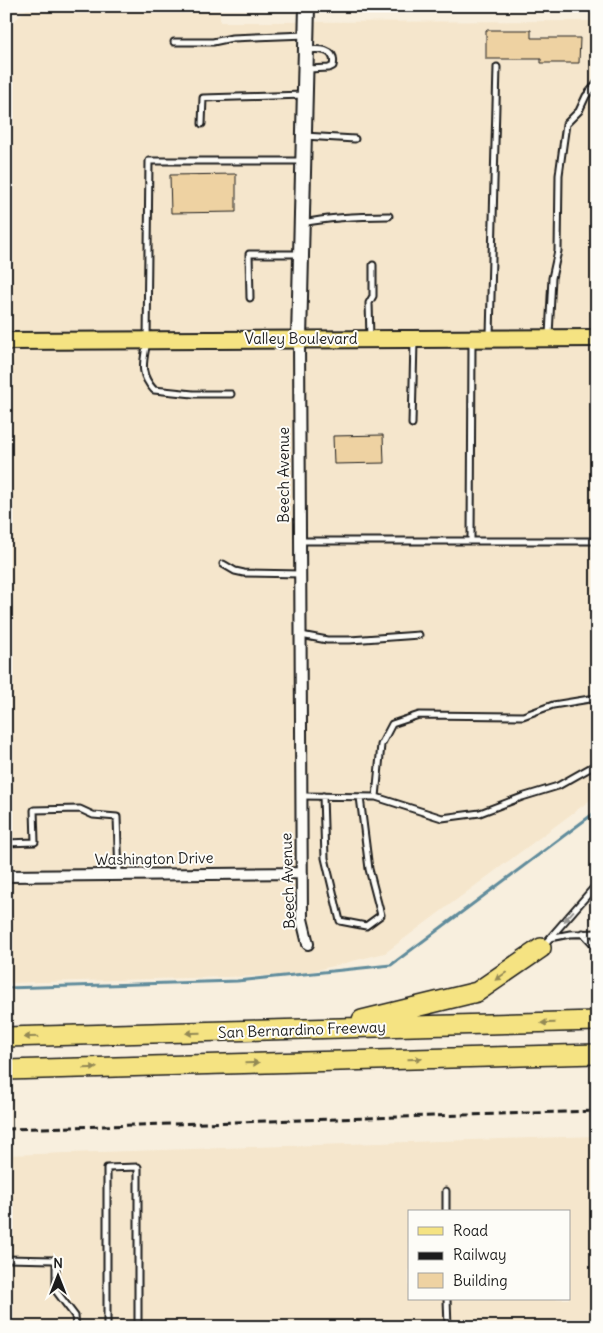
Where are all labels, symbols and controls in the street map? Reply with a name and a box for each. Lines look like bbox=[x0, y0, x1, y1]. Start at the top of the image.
street label: Valley Boulevard bbox=[244, 329, 358, 348]
street label: Beech Avenue bbox=[274, 427, 293, 523]
street label: Beech Avenue bbox=[276, 833, 299, 929]
street label: Washington Drive bbox=[94, 848, 214, 869]
one-way arrow bbox=[563, 909, 575, 921]
one-way arrow bbox=[494, 971, 508, 981]
street label: San Bernardino Freeway bbox=[218, 1017, 386, 1042]
one-way arrow bbox=[540, 1019, 556, 1027]
one-way arrow bbox=[185, 1029, 201, 1037]
one-way arrow bbox=[22, 1033, 38, 1041]
one-way arrow bbox=[407, 1055, 423, 1063]
one-way arrow bbox=[245, 1059, 261, 1067]
one-way arrow bbox=[82, 1064, 98, 1072]
legend bbox=[408, 1210, 570, 1300]
text: Road bbox=[453, 1221, 488, 1240]
text: Railway bbox=[453, 1245, 507, 1264]
north arrow bbox=[32, 1250, 82, 1300]
text: N bbox=[53, 1254, 63, 1272]
text: Building bbox=[453, 1271, 508, 1290]

